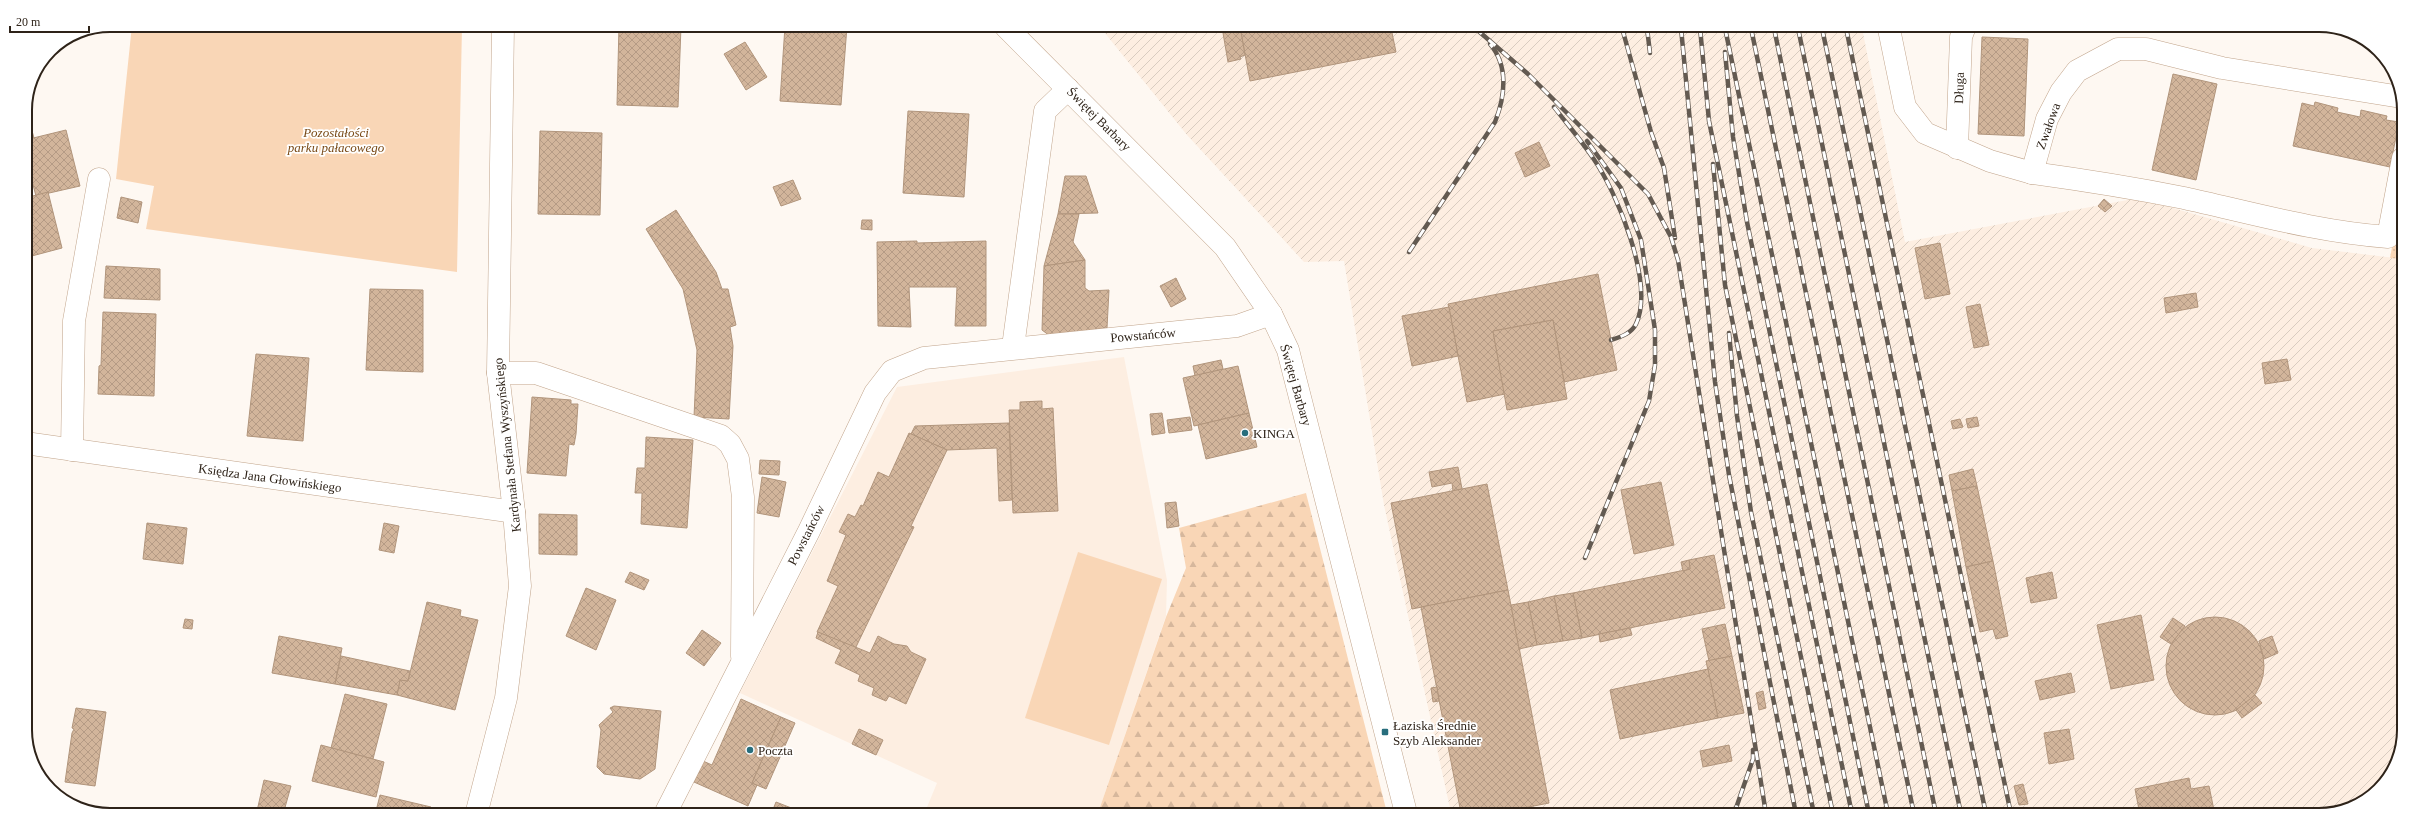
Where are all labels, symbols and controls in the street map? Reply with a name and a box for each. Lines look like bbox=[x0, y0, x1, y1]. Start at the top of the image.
scale bar bbox=[10, 8, 89, 34]
text: 20 m bbox=[16, 15, 41, 29]
street label: Długa bbox=[1951, 72, 1967, 104]
street label: Świętej Barbary bbox=[1064, 84, 1134, 154]
street label: Zwałowa bbox=[2033, 100, 2063, 151]
park label: Pozostałości parku pałacowego bbox=[287, 125, 385, 155]
street label: Powstańców bbox=[1110, 325, 1177, 345]
street label: Świętej Barbary bbox=[1277, 342, 1315, 428]
street label: Kardynała Stefana Wyszyńskiego bbox=[490, 357, 524, 533]
place label: KINGA bbox=[1253, 426, 1295, 441]
marker: KINGA bbox=[1240, 428, 1250, 438]
street label: Księdza Jana Głowińskiego bbox=[197, 461, 343, 495]
street label: Powstańców bbox=[784, 502, 828, 568]
place label: Łaziska Średnie Szyb Aleksander bbox=[1393, 718, 1481, 748]
marker: Łaziska Średnie Szyb Aleksander bbox=[1380, 727, 1390, 737]
place label: Poczta bbox=[758, 743, 793, 758]
marker: Poczta bbox=[745, 745, 755, 755]

